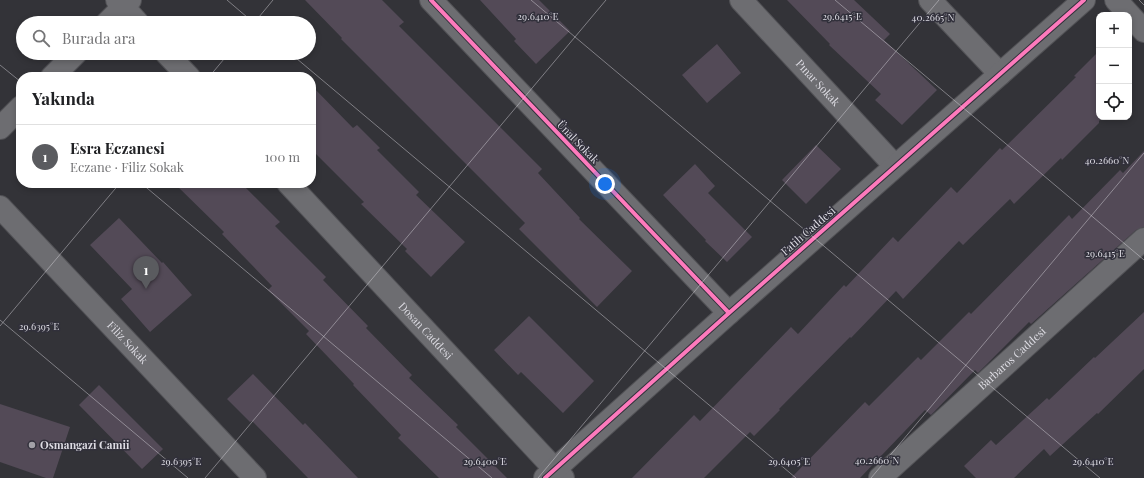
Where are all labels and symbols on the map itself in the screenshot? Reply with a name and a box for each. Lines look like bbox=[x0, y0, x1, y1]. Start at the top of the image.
text: 29.6410°E bbox=[517, 9, 559, 23]
text: 29.6415°E bbox=[822, 9, 862, 23]
text: 40.2665°N bbox=[911, 10, 955, 24]
street label: Pınar Sokak bbox=[793, 56, 844, 109]
street label: Ünal Sokak bbox=[554, 117, 603, 166]
text: 40.2660°N bbox=[1085, 153, 1129, 167]
your location bbox=[595, 174, 615, 194]
street label: Fatih Caddesi bbox=[777, 203, 838, 258]
text: 29.6415°E bbox=[1085, 246, 1125, 260]
pin: 1 bbox=[133, 256, 159, 289]
street label: Dosan Caddesi bbox=[396, 298, 457, 362]
street label: Filiz Sokak bbox=[104, 318, 152, 367]
text: 29.6395°E bbox=[19, 319, 59, 333]
street label: Barbaros Caddesi bbox=[974, 324, 1049, 393]
place label: Osmangazi Camii bbox=[40, 437, 130, 452]
marker: Osmangazi Camii bbox=[27, 440, 37, 450]
text: 40.2660°N bbox=[855, 453, 899, 467]
text: 29.6395°E bbox=[161, 454, 201, 468]
text: 29.6400°E bbox=[463, 454, 507, 468]
text: 29.6405°E bbox=[768, 454, 810, 468]
text: 29.6410°E bbox=[1072, 454, 1114, 468]

